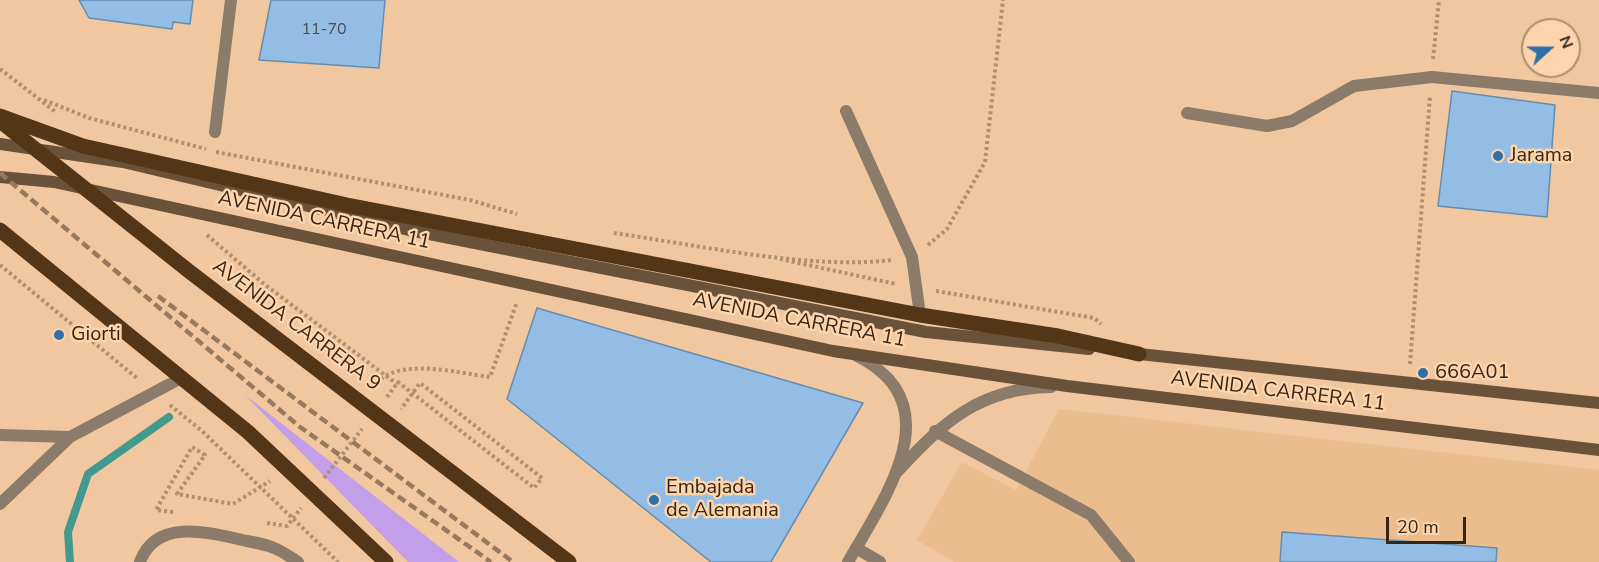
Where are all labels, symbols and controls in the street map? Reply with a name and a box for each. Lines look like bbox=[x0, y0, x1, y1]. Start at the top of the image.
north arrow bbox=[1521, 18, 1581, 78]
house number: 11-70 bbox=[301, 20, 347, 40]
text: N bbox=[1554, 33, 1578, 52]
place label: Jarama bbox=[1510, 144, 1572, 168]
marker: Jarama bbox=[1491, 149, 1505, 163]
street label: AVENIDA CARRERA 11 bbox=[216, 187, 432, 255]
street label: AVENIDA CARRERA 9 bbox=[207, 255, 385, 397]
street label: AVENIDA CARRERA 11 bbox=[691, 289, 907, 353]
place label: Giorti bbox=[71, 323, 121, 347]
marker: Giorti bbox=[52, 328, 66, 342]
place label: 666A01 bbox=[1435, 361, 1510, 385]
marker: 666A01 bbox=[1416, 366, 1430, 380]
street label: AVENIDA CARRERA 11 bbox=[1169, 367, 1387, 417]
place label: Embajada de Alemania bbox=[666, 476, 779, 523]
marker: Embajada de Alemania bbox=[647, 493, 661, 507]
scale bar bbox=[1389, 505, 1468, 543]
text: 20 m bbox=[1397, 515, 1439, 539]

